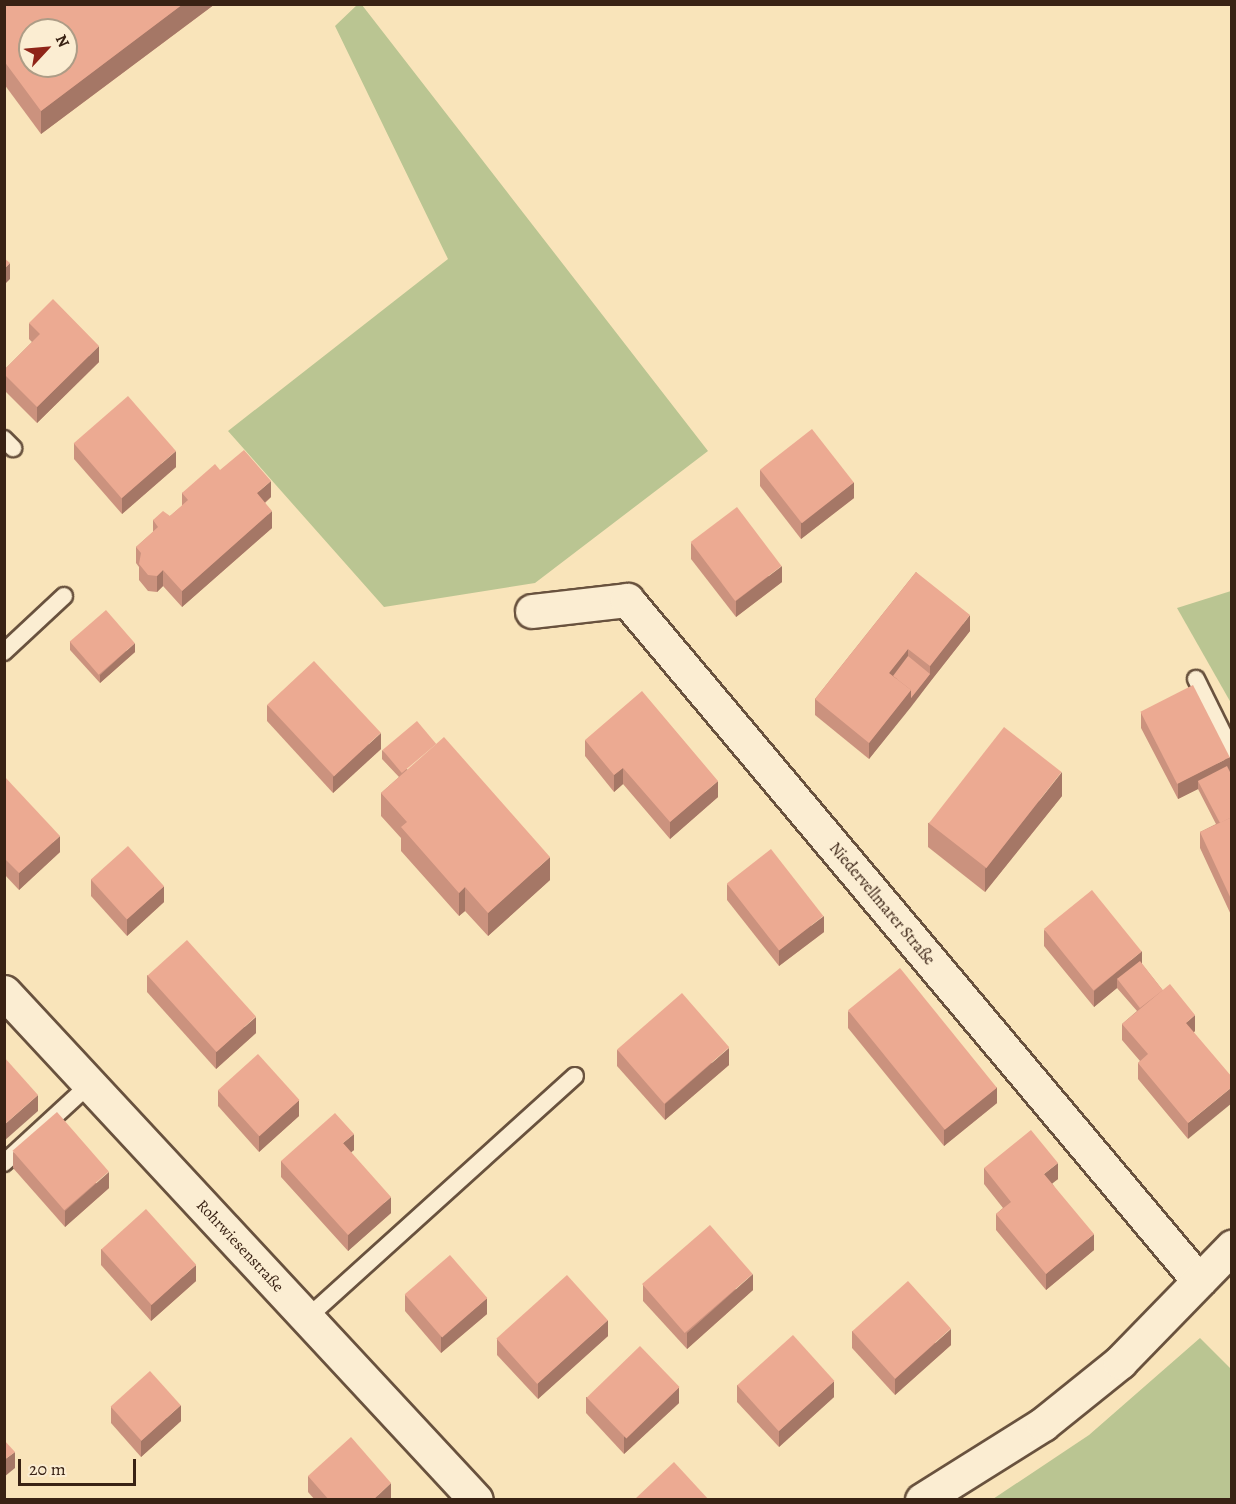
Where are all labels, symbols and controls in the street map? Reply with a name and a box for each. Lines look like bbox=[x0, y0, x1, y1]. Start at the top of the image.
north arrow bbox=[18, 18, 78, 78]
text: N bbox=[50, 31, 75, 51]
street label: Niedervellmarer Straße bbox=[825, 839, 939, 969]
street label: Rohrwiesenstraße bbox=[192, 1196, 288, 1296]
scale bar bbox=[21, 1447, 140, 1485]
text: 20 m bbox=[29, 1457, 66, 1481]

